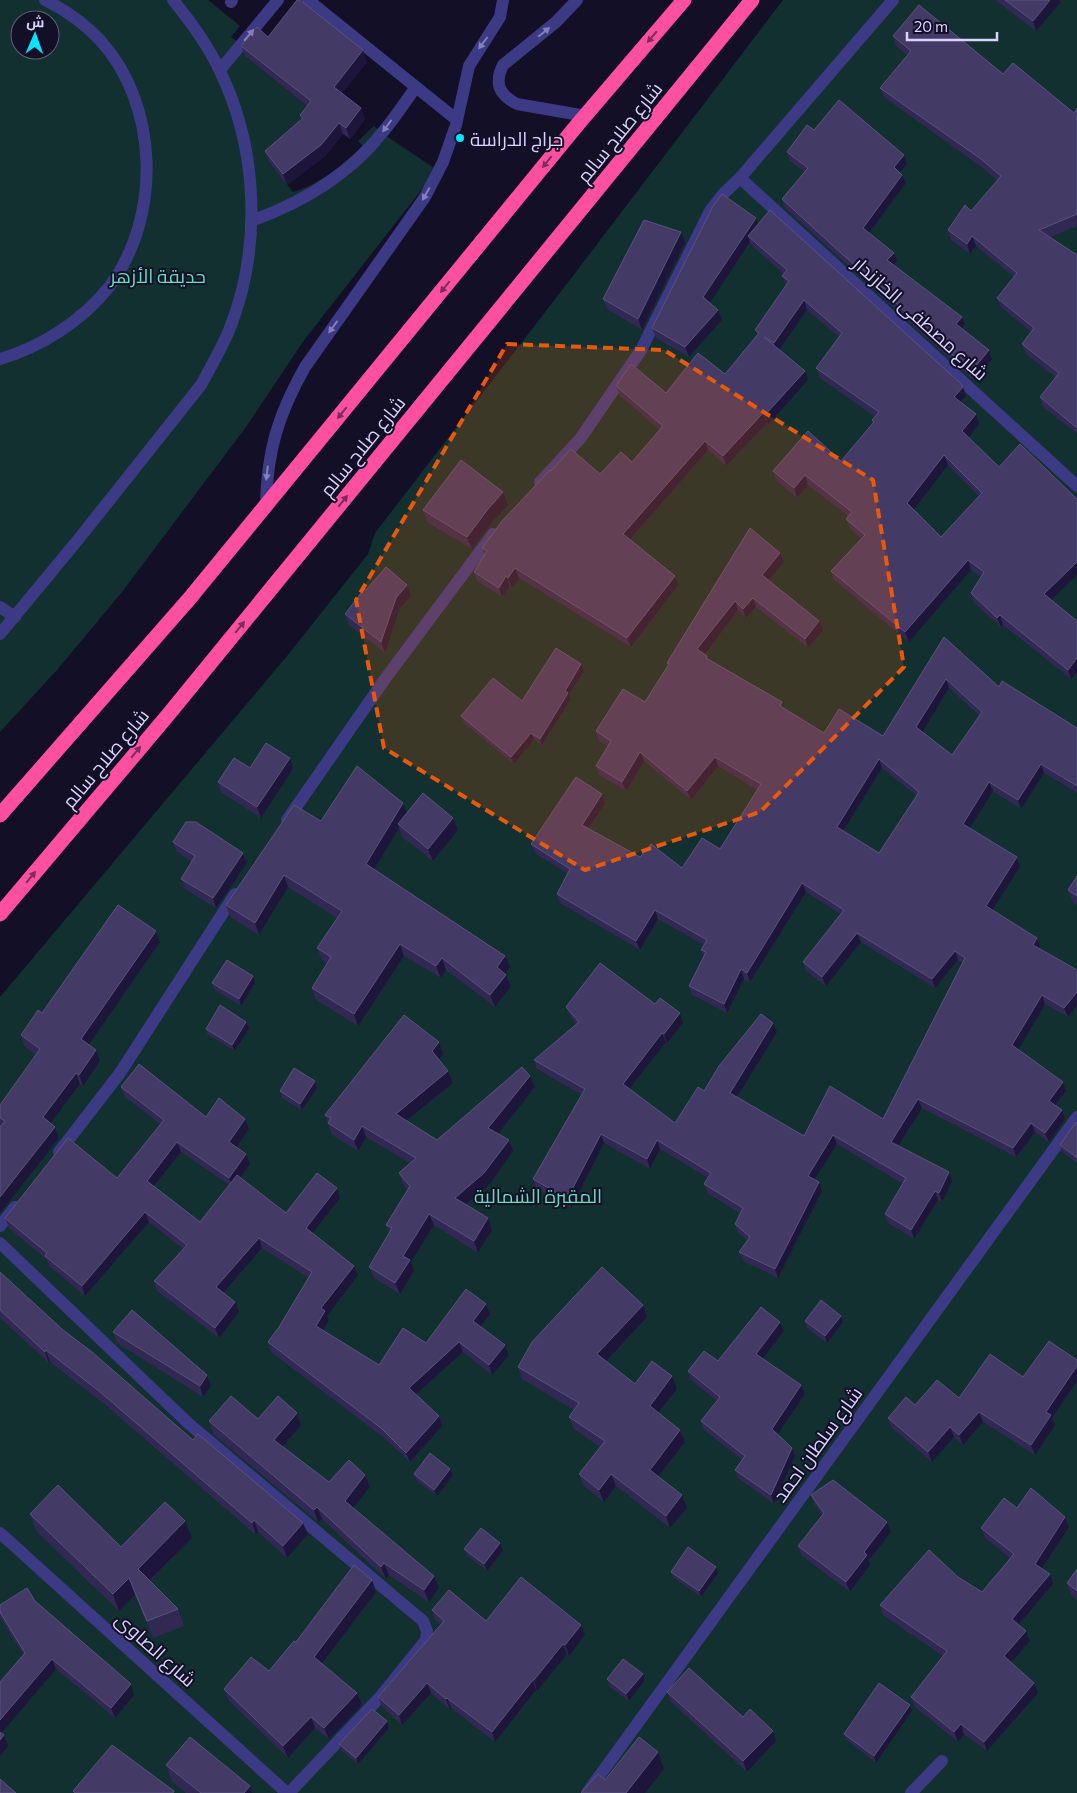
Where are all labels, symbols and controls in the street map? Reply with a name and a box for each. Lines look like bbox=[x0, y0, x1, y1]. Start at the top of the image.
north arrow bbox=[10, 10, 60, 60]
scale bar bbox=[907, 10, 997, 42]
text: ش bbox=[26, 13, 45, 31]
text: 20 m bbox=[914, 17, 948, 35]
one-way arrow bbox=[538, 27, 551, 38]
one-way arrow bbox=[243, 29, 254, 41]
one-way arrow bbox=[647, 31, 658, 44]
one-way arrow bbox=[478, 36, 489, 49]
street label: شارع صلاح سالم bbox=[572, 77, 669, 189]
one-way arrow bbox=[382, 119, 392, 133]
place label: جراج الدراسة bbox=[470, 127, 563, 153]
marker: جراج الدراسة bbox=[454, 132, 466, 144]
one-way arrow bbox=[542, 155, 553, 168]
one-way arrow bbox=[422, 187, 430, 201]
street label: شارع مصطفى الخازندار bbox=[846, 251, 993, 387]
park label: حديقة الأزهر bbox=[109, 264, 206, 288]
one-way arrow bbox=[439, 281, 450, 294]
one-way arrow bbox=[328, 320, 338, 334]
street label: شارع صلاح سالم bbox=[315, 391, 412, 503]
one-way arrow bbox=[336, 406, 347, 419]
one-way arrow bbox=[263, 465, 271, 481]
one-way arrow bbox=[337, 495, 348, 508]
one-way arrow bbox=[234, 621, 245, 634]
street label: شارع صلاح سالم bbox=[57, 704, 155, 814]
one-way arrow bbox=[131, 746, 142, 759]
one-way arrow bbox=[26, 870, 37, 883]
park label: المقبرة الشمالية bbox=[474, 1184, 602, 1208]
street label: شارع سلطان احمد bbox=[768, 1382, 869, 1508]
street label: شارع الصاوى bbox=[109, 1607, 201, 1693]

